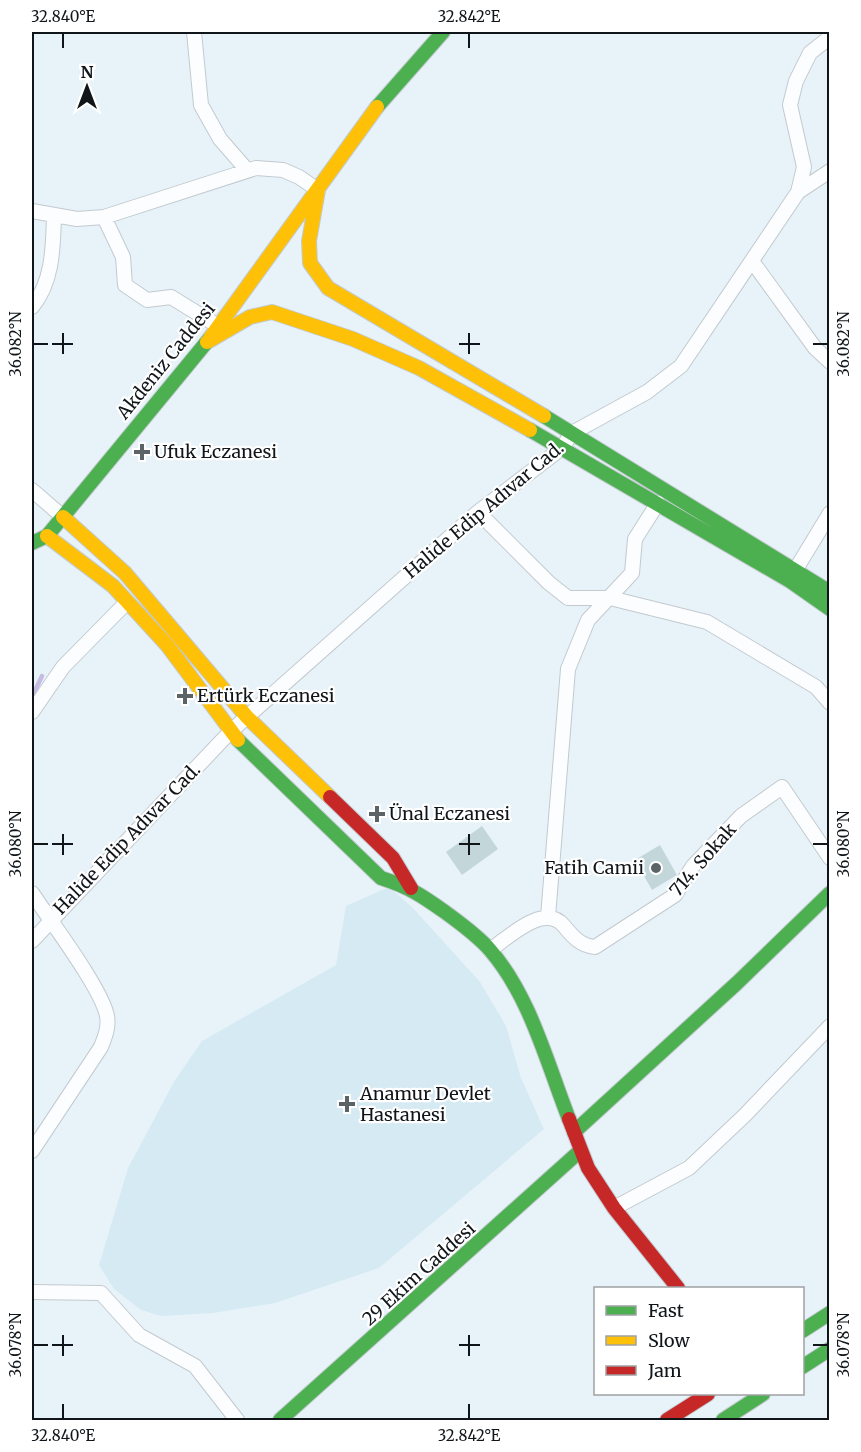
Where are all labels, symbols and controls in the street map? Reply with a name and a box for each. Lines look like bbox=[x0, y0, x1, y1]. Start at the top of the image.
text: 32.840°E bbox=[31, 7, 96, 26]
text: 32.842°E bbox=[438, 7, 501, 26]
north arrow bbox=[57, 57, 117, 117]
text: N bbox=[81, 62, 94, 82]
street label: Akdeniz Caddesi bbox=[111, 298, 220, 424]
text: 36.082°N bbox=[6, 311, 25, 377]
text: 36.082°N bbox=[834, 311, 853, 377]
street label: Halide Edip Adıvar Cad. bbox=[399, 436, 568, 583]
place label: Ufuk Eczanesi bbox=[154, 440, 277, 463]
marker: Ufuk Eczanesi bbox=[135, 445, 149, 459]
place label: Ertürk Eczanesi bbox=[197, 684, 335, 707]
marker: Ertürk Eczanesi bbox=[178, 689, 192, 703]
street label: Halide Edip Adıvar Cad. bbox=[48, 758, 205, 919]
place label: Ünal Eczanesi bbox=[389, 802, 510, 825]
marker: Ünal Eczanesi bbox=[370, 807, 384, 821]
text: 36.080°N bbox=[6, 810, 25, 877]
text: 36.080°N bbox=[834, 810, 853, 877]
street label: 714. Sokak bbox=[664, 818, 741, 901]
place label: Fatih Camii bbox=[544, 856, 644, 879]
marker: Fatih Camii bbox=[649, 861, 663, 875]
place label: Anamur Devlet Hastanesi bbox=[359, 1082, 491, 1126]
marker: Anamur Devlet Hastanesi bbox=[338, 1095, 356, 1113]
street label: 29 Ekim Caddesi bbox=[357, 1217, 480, 1330]
legend bbox=[594, 1287, 804, 1395]
text: Fast bbox=[648, 1299, 684, 1322]
text: 36.078°N bbox=[6, 1312, 25, 1377]
text: 36.078°N bbox=[834, 1312, 853, 1377]
text: Slow bbox=[648, 1329, 691, 1352]
text: Jam bbox=[647, 1359, 682, 1382]
text: 32.840°E bbox=[31, 1426, 96, 1445]
text: 32.842°E bbox=[438, 1426, 501, 1445]

